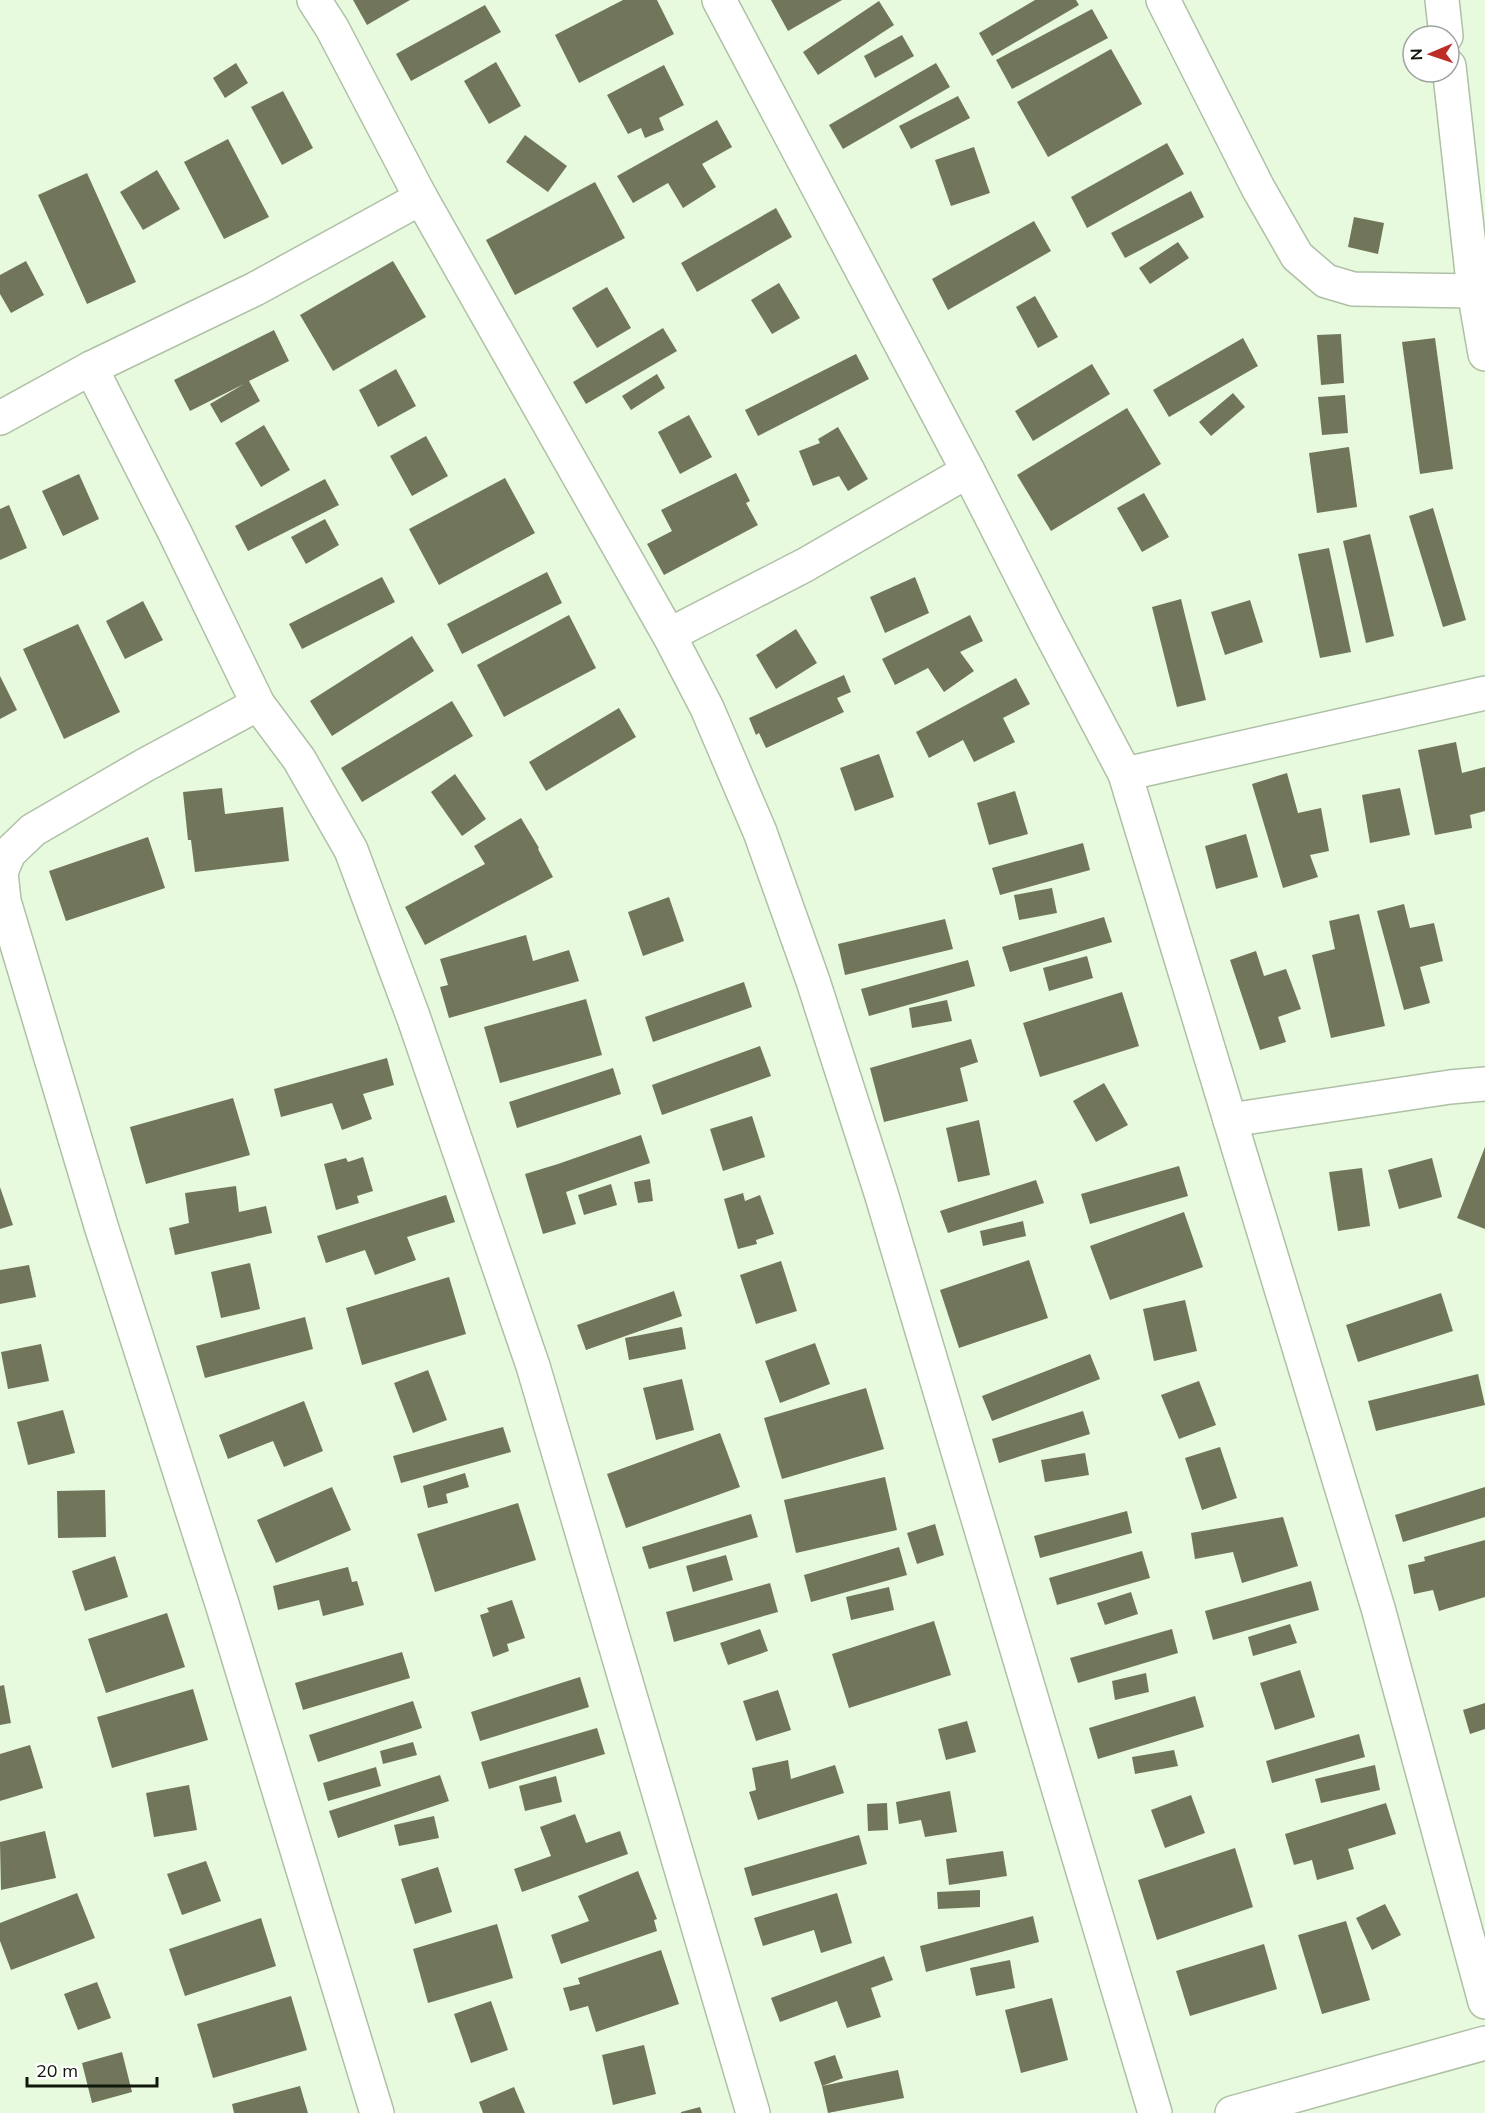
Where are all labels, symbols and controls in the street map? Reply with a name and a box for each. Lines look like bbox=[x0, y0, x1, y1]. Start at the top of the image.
north arrow bbox=[1401, 24, 1461, 84]
text: N bbox=[1406, 48, 1426, 61]
scale bar bbox=[27, 2050, 158, 2088]
text: 20 m bbox=[36, 2059, 78, 2082]

